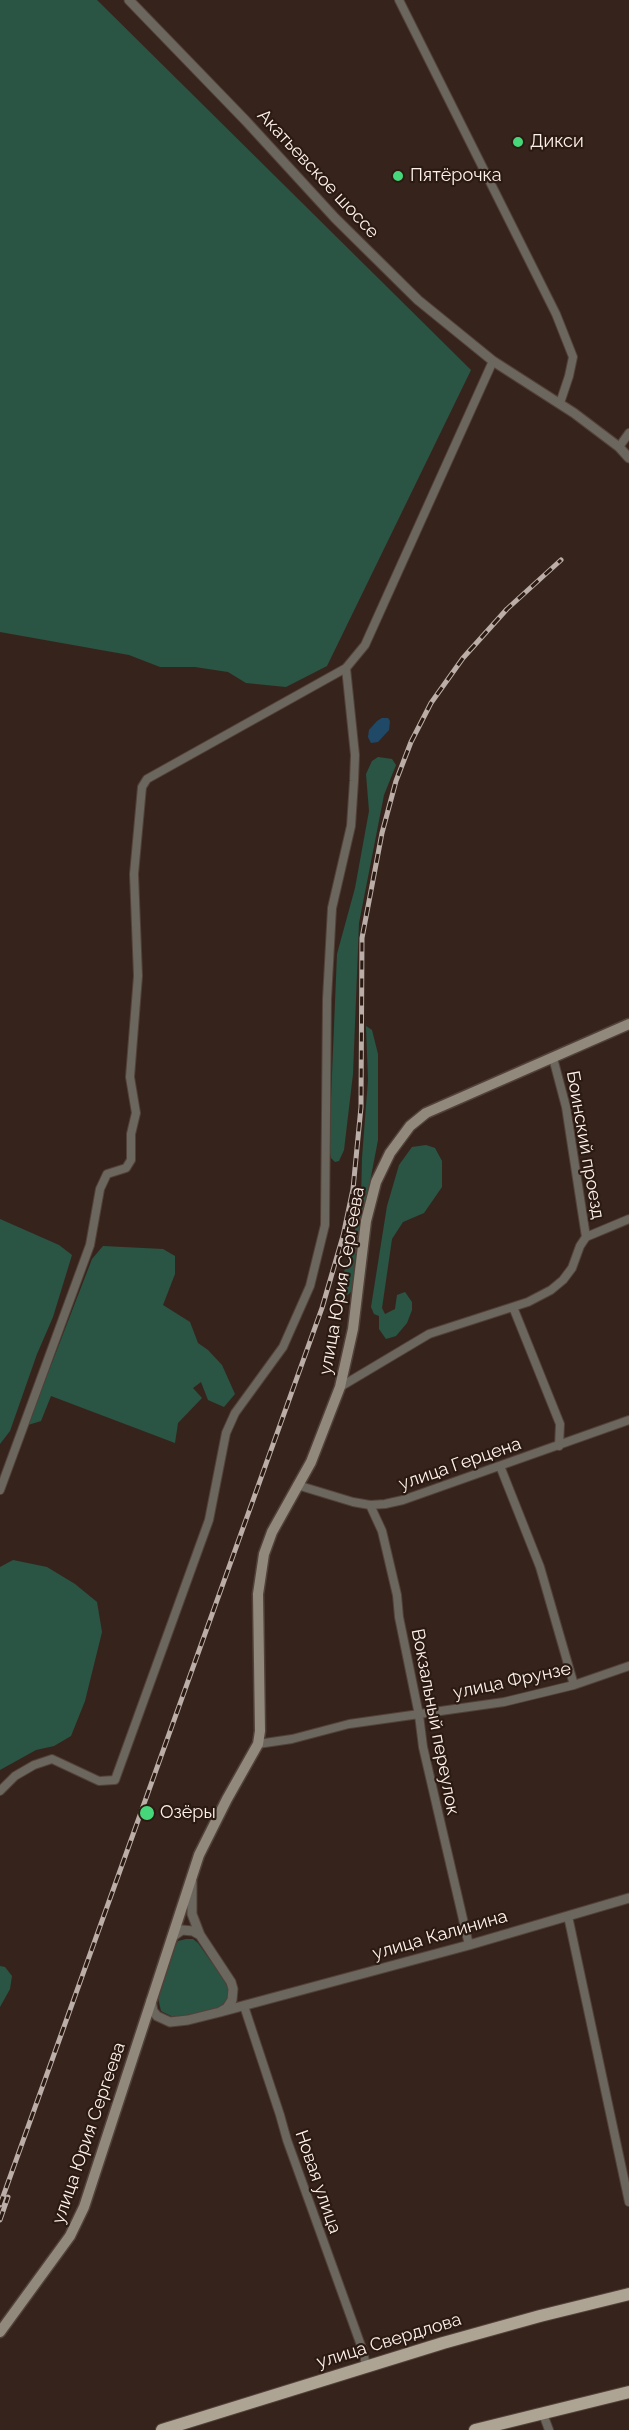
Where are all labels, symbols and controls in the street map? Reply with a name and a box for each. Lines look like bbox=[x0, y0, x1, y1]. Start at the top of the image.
street label: Акатьевское шоссе bbox=[253, 105, 383, 243]
place label: Дикси bbox=[530, 131, 584, 153]
marker: Дикси bbox=[511, 135, 525, 149]
place label: Пятёрочка bbox=[410, 165, 502, 187]
marker: Пятёрочка bbox=[391, 169, 405, 183]
street label: Боинский проезд bbox=[561, 1069, 609, 1221]
street label: улица Юрия Сергеева bbox=[315, 1185, 369, 1377]
street label: улица Герцена bbox=[396, 1433, 524, 1495]
street label: Вокзальный переулок bbox=[406, 1627, 464, 1817]
street label: улица Фрунзе bbox=[451, 1658, 573, 1704]
place label: Озёры bbox=[160, 1802, 216, 1824]
marker: Озёры bbox=[138, 1804, 156, 1822]
street label: улица Калинина bbox=[370, 1905, 510, 1965]
street label: улица Юрия Сергеева bbox=[48, 2039, 130, 2227]
street label: Новая улица bbox=[290, 2127, 346, 2237]
street label: улица Свердлова bbox=[314, 2309, 464, 2373]

